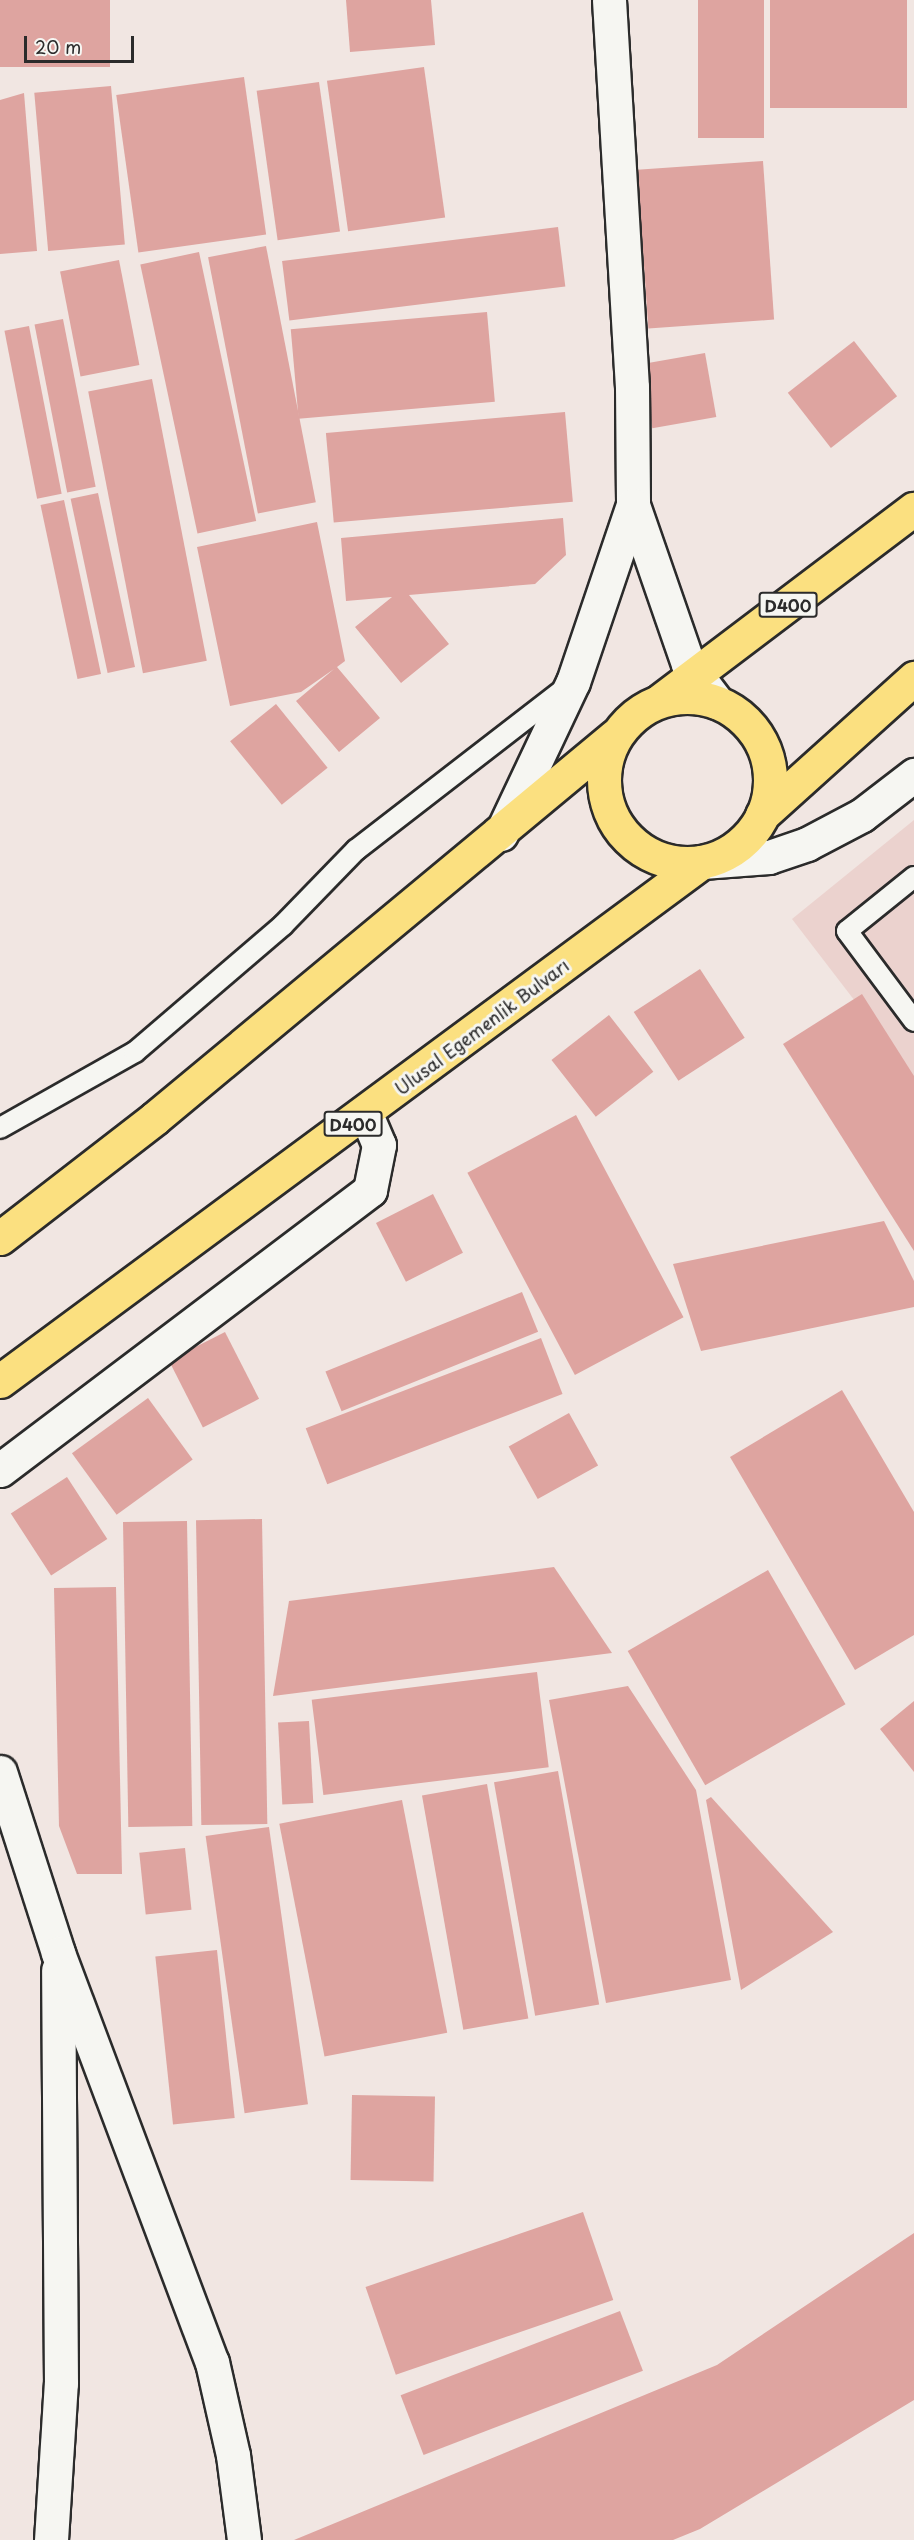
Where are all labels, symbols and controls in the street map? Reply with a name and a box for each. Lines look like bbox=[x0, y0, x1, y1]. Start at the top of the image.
scale bar bbox=[27, 24, 136, 62]
text: 20 m bbox=[35, 33, 81, 60]
road number: D400 bbox=[758, 592, 818, 618]
street label: Ulusal Egemenlik Bulvarı bbox=[389, 953, 575, 1101]
road number: D400 bbox=[323, 1111, 383, 1137]

